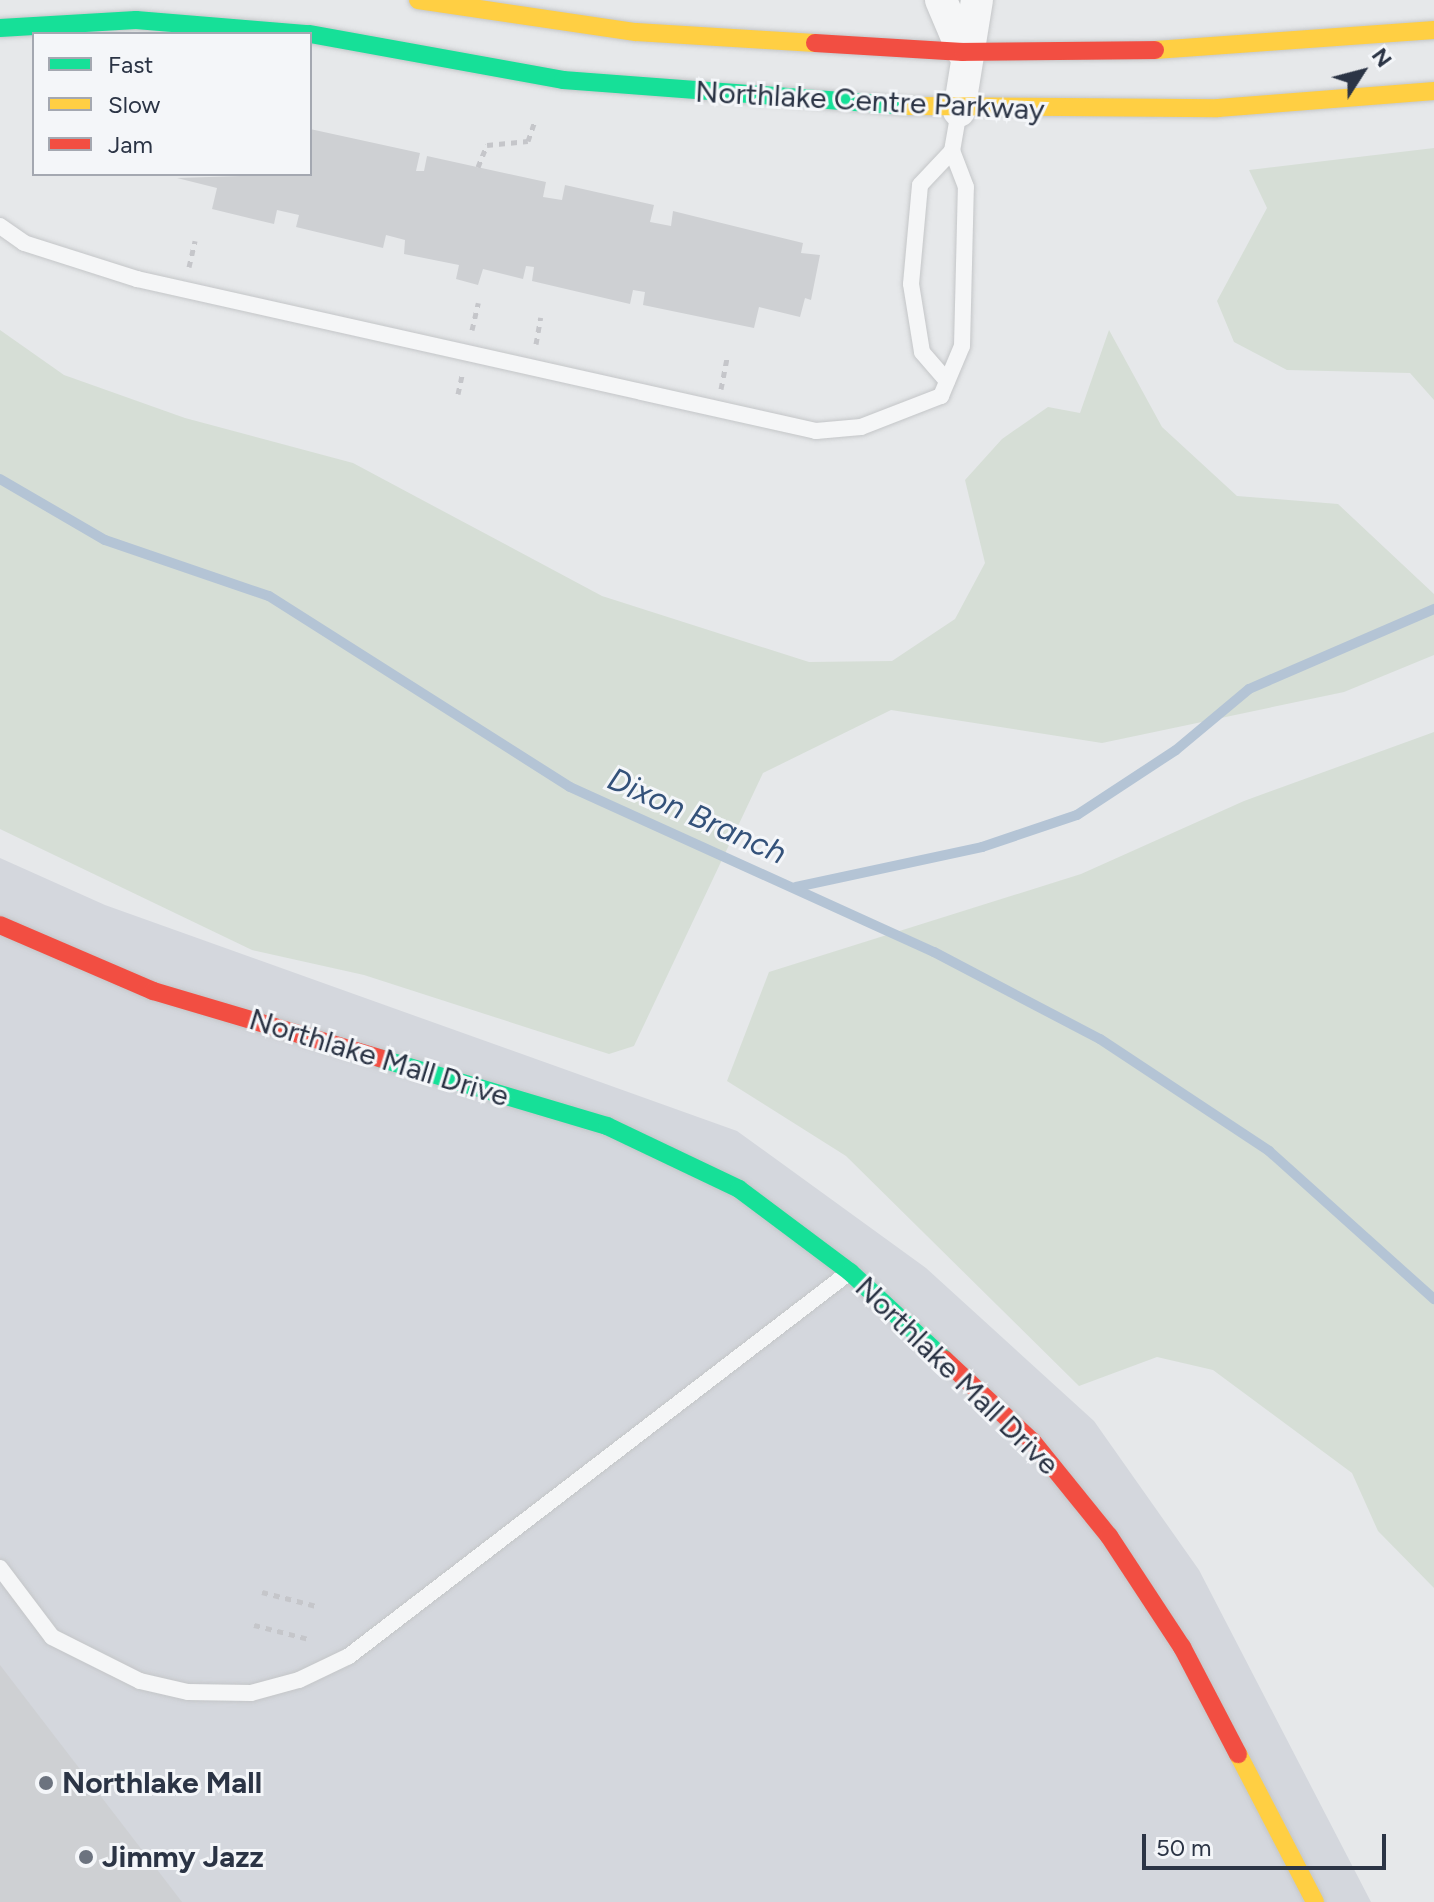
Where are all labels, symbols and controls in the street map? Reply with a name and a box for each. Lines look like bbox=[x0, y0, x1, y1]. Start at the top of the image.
legend bbox=[32, 32, 312, 176]
north arrow bbox=[1322, 32, 1402, 112]
text: N bbox=[1366, 43, 1398, 72]
text: Fast bbox=[108, 50, 153, 79]
street label: Northlake Centre Parkway bbox=[694, 74, 1046, 128]
text: Slow bbox=[108, 90, 160, 119]
text: Jam bbox=[108, 130, 153, 159]
water label: Dixon Branch bbox=[602, 760, 792, 872]
street label: Northlake Mall Drive bbox=[245, 1001, 513, 1115]
street label: Northlake Mall Drive bbox=[848, 1269, 1066, 1483]
place label: Northlake Mall bbox=[62, 1765, 262, 1801]
marker: Northlake Mall bbox=[37, 1774, 55, 1792]
scale bar bbox=[1146, 1818, 1390, 1868]
text: 50 m bbox=[1156, 1833, 1212, 1862]
place label: Jimmy Jazz bbox=[102, 1839, 264, 1875]
marker: Jimmy Jazz bbox=[77, 1848, 95, 1866]

